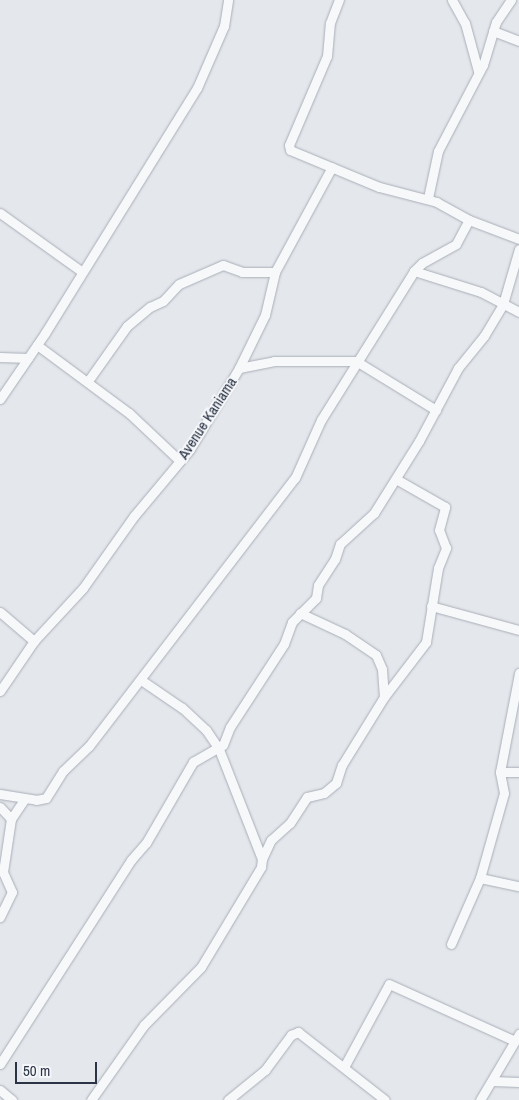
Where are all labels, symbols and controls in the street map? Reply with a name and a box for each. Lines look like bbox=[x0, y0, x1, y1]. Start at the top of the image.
street label: Avenue Kaniama bbox=[174, 374, 240, 462]
scale bar bbox=[18, 1052, 100, 1084]
text: 50 m bbox=[23, 1060, 50, 1081]

